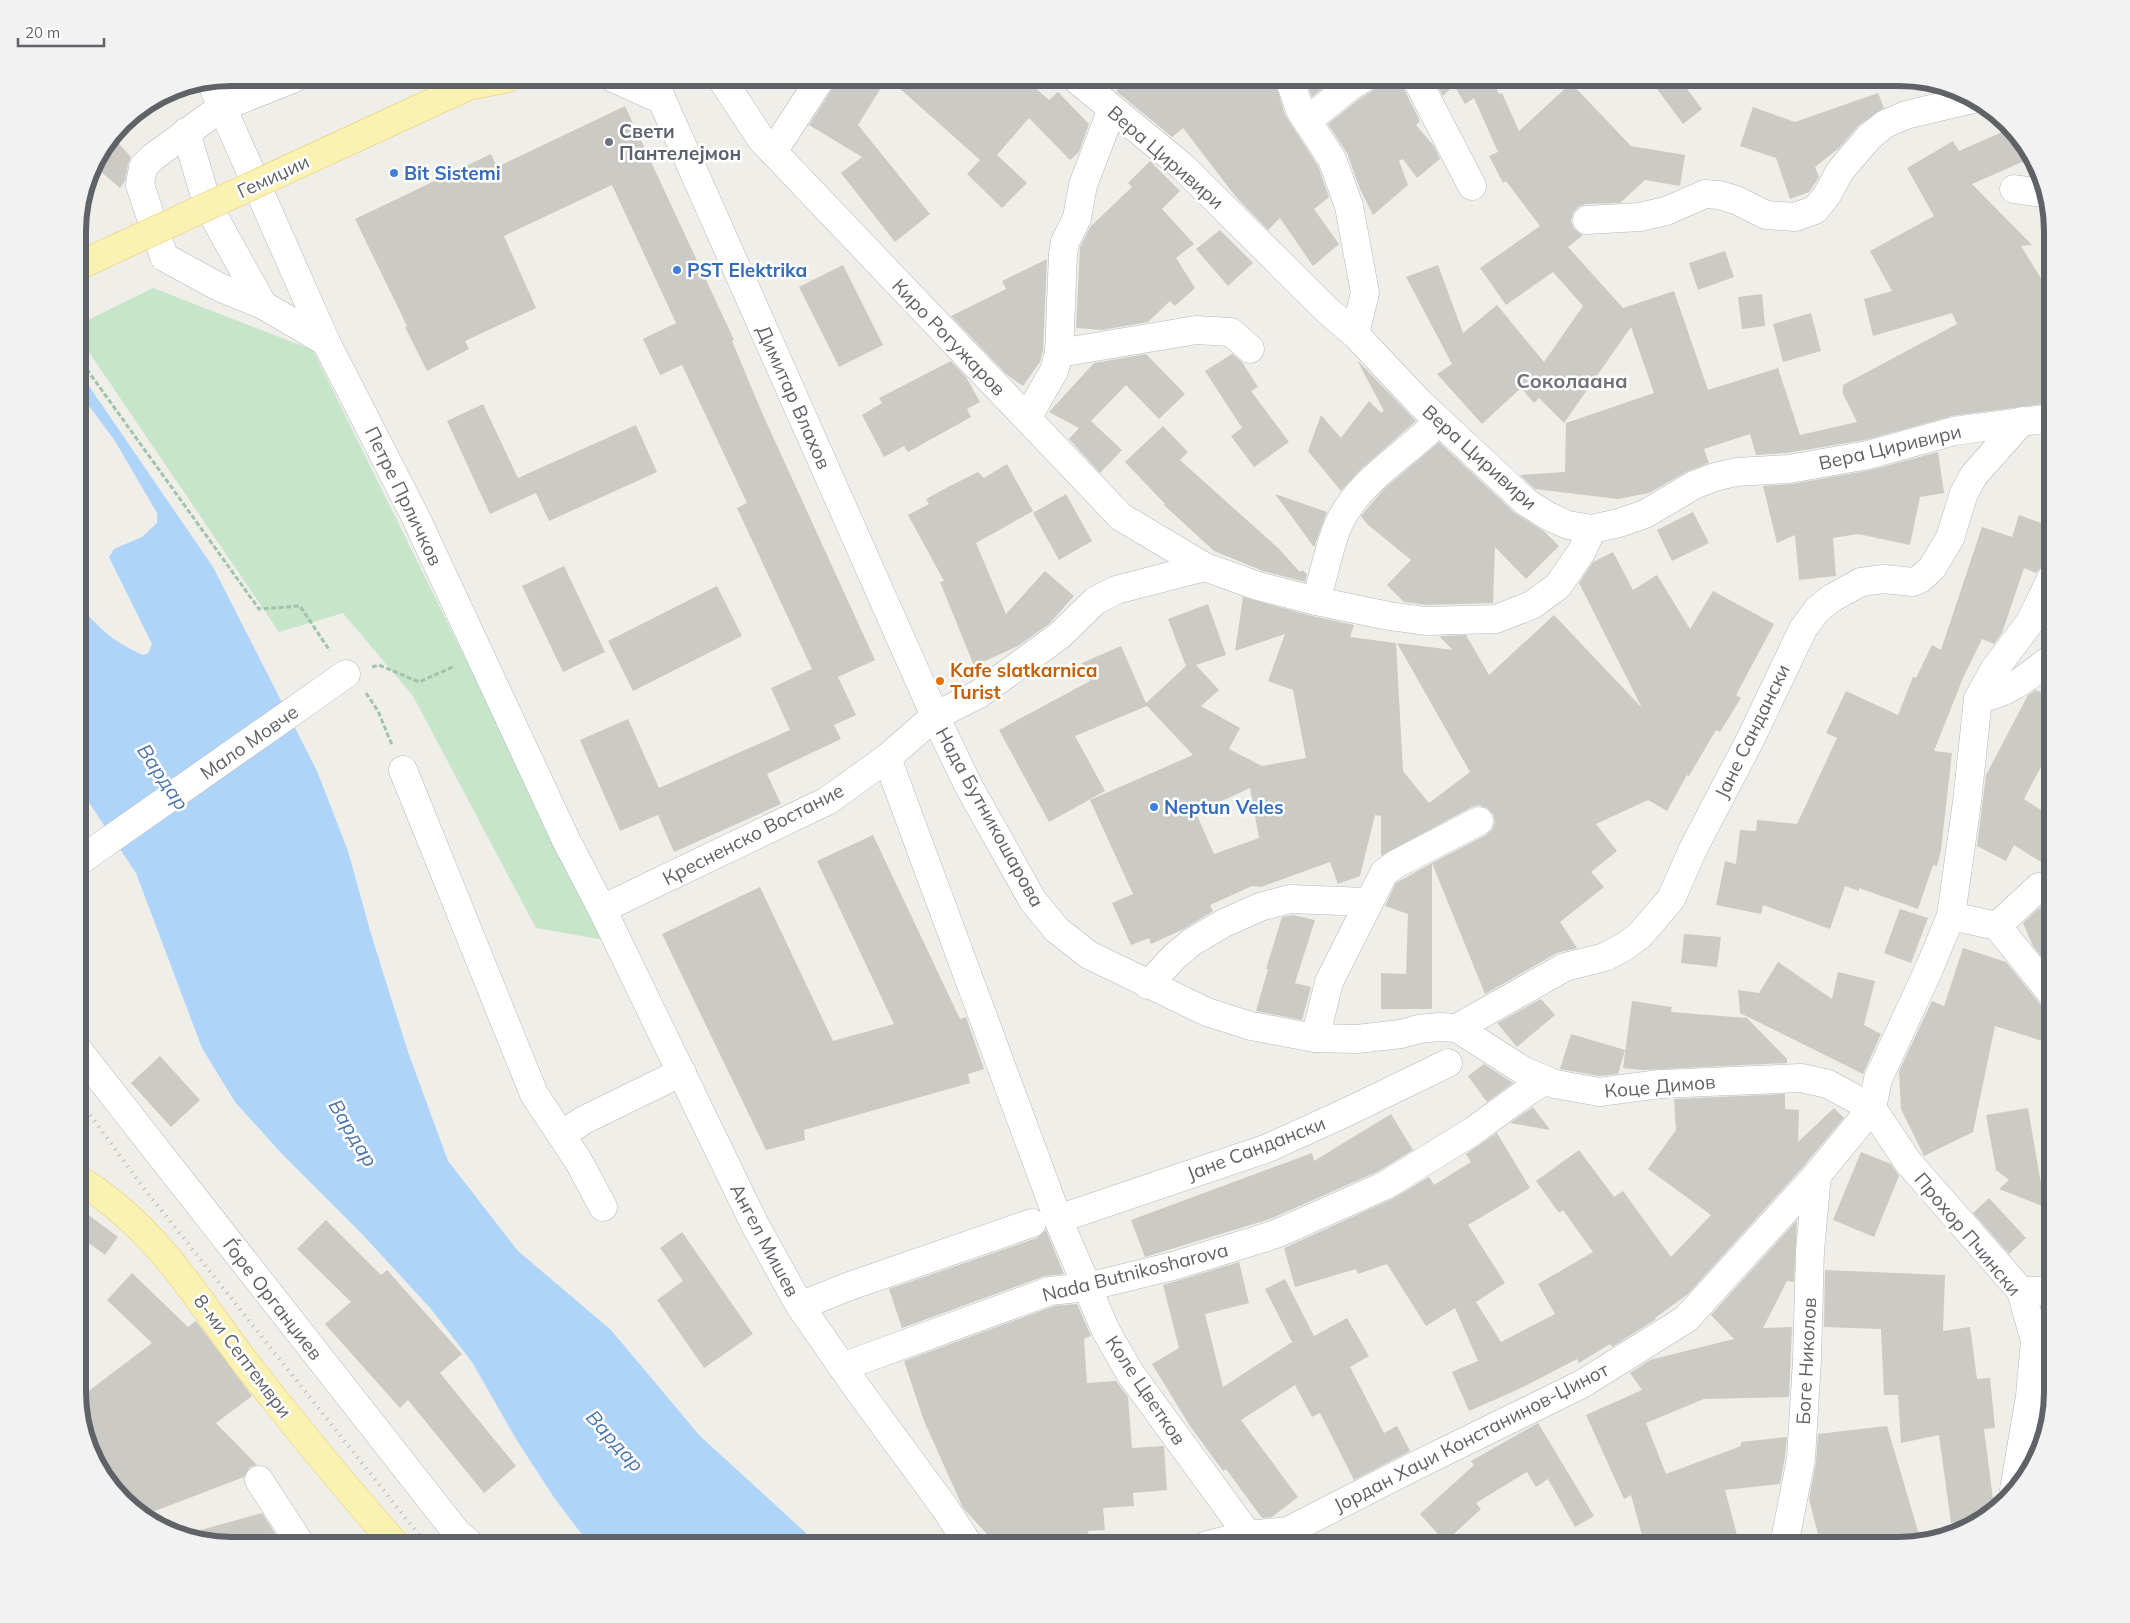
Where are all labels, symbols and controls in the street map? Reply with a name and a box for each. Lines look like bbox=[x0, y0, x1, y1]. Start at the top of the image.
scale bar bbox=[18, 15, 104, 47]
text: 20 m bbox=[25, 23, 60, 42]
street label: Вера Циривири bbox=[1103, 100, 1229, 214]
place label: Свети Пантелејмон bbox=[619, 119, 741, 165]
marker: Свети Пантелејмон bbox=[603, 136, 615, 148]
street label: Гемиџии bbox=[233, 149, 313, 203]
place label: Bit Sistemi bbox=[404, 161, 501, 185]
marker: Bit Sistemi bbox=[388, 167, 400, 179]
place label: PST Elektrika bbox=[687, 258, 807, 282]
marker: PST Elektrika bbox=[671, 264, 683, 276]
street label: Киро Рогужаров bbox=[887, 273, 1011, 401]
street label: Димитар Влахов bbox=[752, 321, 836, 473]
district label: Соколаана bbox=[1516, 368, 1628, 393]
street label: Вера Циривири bbox=[1418, 399, 1542, 515]
street label: Вера Циривири bbox=[1816, 419, 1964, 475]
street label: Петре Прличков bbox=[360, 423, 448, 569]
place label: Kafe slatkarnica Turist bbox=[950, 658, 1098, 704]
street label: Јане Сандански bbox=[1709, 660, 1795, 802]
marker: Kafe slatkarnica Turist bbox=[934, 675, 946, 687]
street label: Мало Мовче bbox=[195, 699, 303, 785]
street label: Нада Бутникошарова bbox=[931, 723, 1049, 911]
water label: Вардар bbox=[132, 739, 195, 815]
street label: Кресненско Востание bbox=[658, 778, 848, 890]
place label: Neptun Veles bbox=[1164, 795, 1283, 819]
marker: Neptun Veles bbox=[1148, 801, 1160, 813]
street label: Коце Димов bbox=[1603, 1069, 1717, 1103]
water label: Вардар bbox=[324, 1094, 383, 1171]
street label: Јане Сандански bbox=[1184, 1111, 1328, 1185]
street label: Прохор Пчински bbox=[1909, 1167, 2027, 1301]
street label: Ангел Мишев bbox=[725, 1179, 805, 1301]
street label: Ѓоре Органџиев bbox=[218, 1233, 328, 1365]
street label: Nada Butnikosharova bbox=[1040, 1237, 1230, 1307]
street label: 8-ми Септември bbox=[189, 1289, 297, 1423]
street label: Боге Николов bbox=[1791, 1297, 1821, 1425]
street label: Коле Цветков bbox=[1101, 1331, 1191, 1449]
street label: Јордан Хаџи Констанинов-Џинот bbox=[1330, 1357, 1613, 1517]
water label: Вардар bbox=[581, 1405, 650, 1477]

